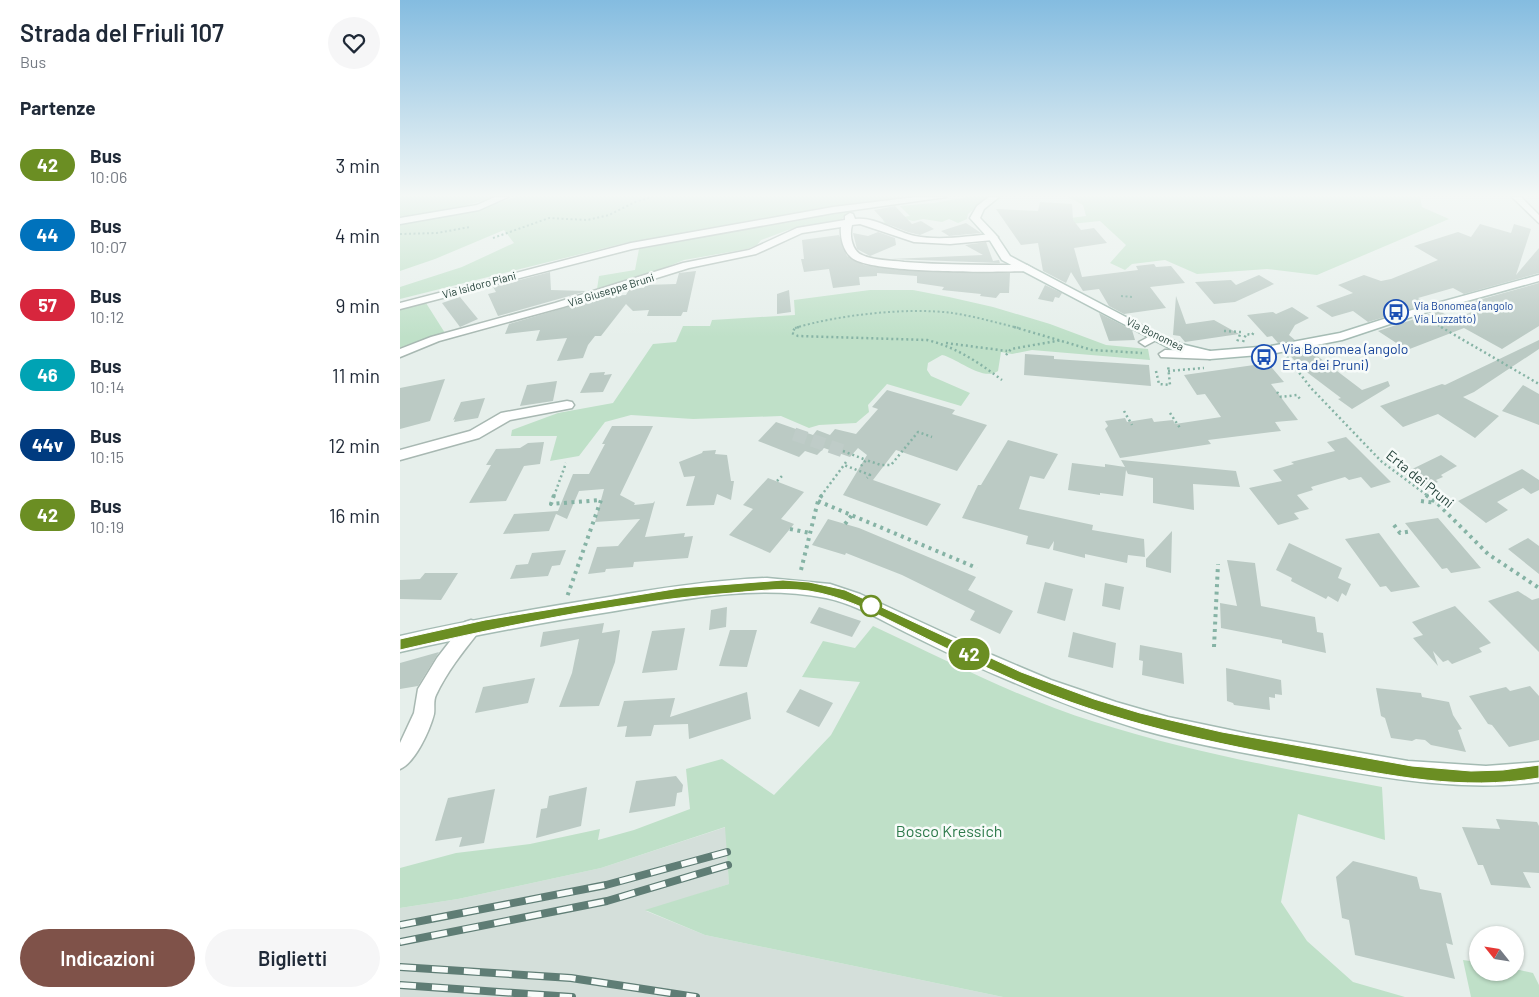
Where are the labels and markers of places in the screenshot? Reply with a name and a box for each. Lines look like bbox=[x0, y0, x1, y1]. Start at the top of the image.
bus stop icon: Via Bonomea (angolo Via Luzzatto) bbox=[1383, 299, 1409, 325]
place label: Via Bonomea (angolo Via Luzzatto) bbox=[1414, 299, 1513, 325]
place label: Via Bonomea (angolo Erta dei Pruni) bbox=[1282, 340, 1408, 373]
bus stop icon: Via Bonomea (angolo Erta dei Pruni) bbox=[1251, 344, 1277, 370]
unlabelled marker bbox=[860, 595, 882, 617]

